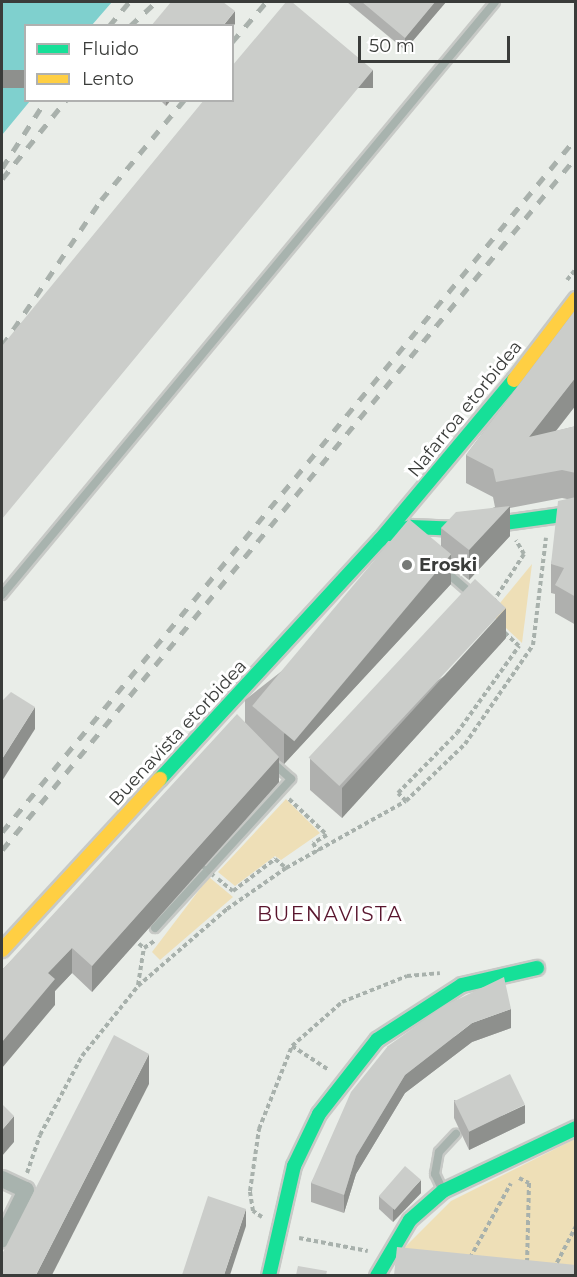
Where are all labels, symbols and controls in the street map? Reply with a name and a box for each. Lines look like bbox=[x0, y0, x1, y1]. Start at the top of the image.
legend bbox=[24, 24, 234, 102]
scale bar bbox=[361, 24, 512, 62]
text: 50 m bbox=[369, 35, 415, 57]
text: Fluido bbox=[82, 38, 139, 60]
text: Lento bbox=[82, 68, 134, 90]
street label: Nafarroa etorbidea bbox=[403, 336, 527, 482]
place label: Eroski bbox=[419, 554, 477, 576]
marker: Eroski bbox=[400, 558, 414, 572]
street label: Buenavista etorbidea bbox=[105, 656, 251, 810]
district label: BUENAVISTA bbox=[257, 902, 403, 926]

